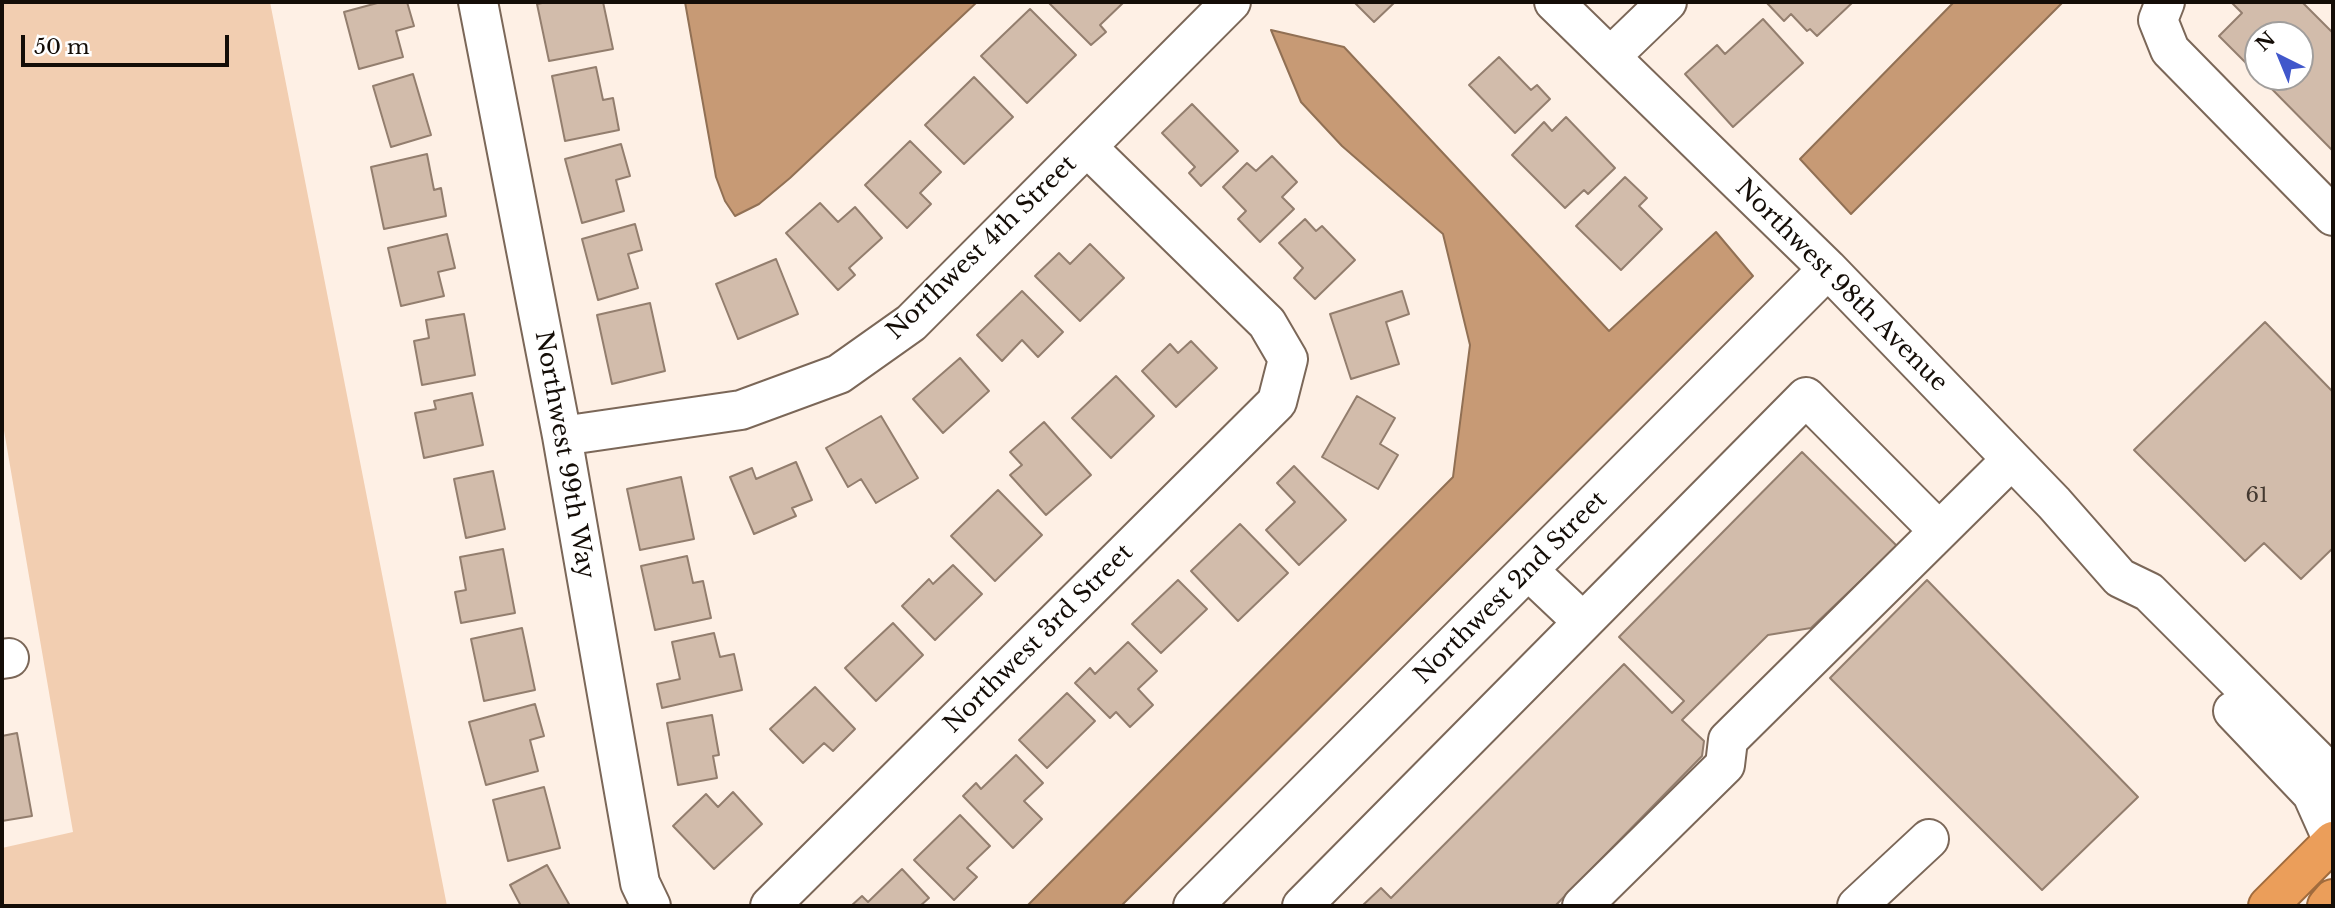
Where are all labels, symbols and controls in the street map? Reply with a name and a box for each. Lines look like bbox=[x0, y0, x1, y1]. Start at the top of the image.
scale bar bbox=[24, 21, 233, 65]
north arrow bbox=[2244, 21, 2314, 91]
text: N bbox=[2251, 27, 2280, 56]
text: 50 m bbox=[34, 34, 89, 60]
street label: Northwest 4th Street bbox=[881, 150, 1083, 346]
street label: Northwest 98th Avenue bbox=[1729, 174, 1953, 398]
street label: Northwest 99th Way bbox=[528, 329, 600, 581]
house number: 61 bbox=[2246, 483, 2268, 509]
street label: Northwest 2nd Street bbox=[1409, 486, 1613, 690]
street label: Northwest 3rd Street bbox=[939, 539, 1139, 739]

